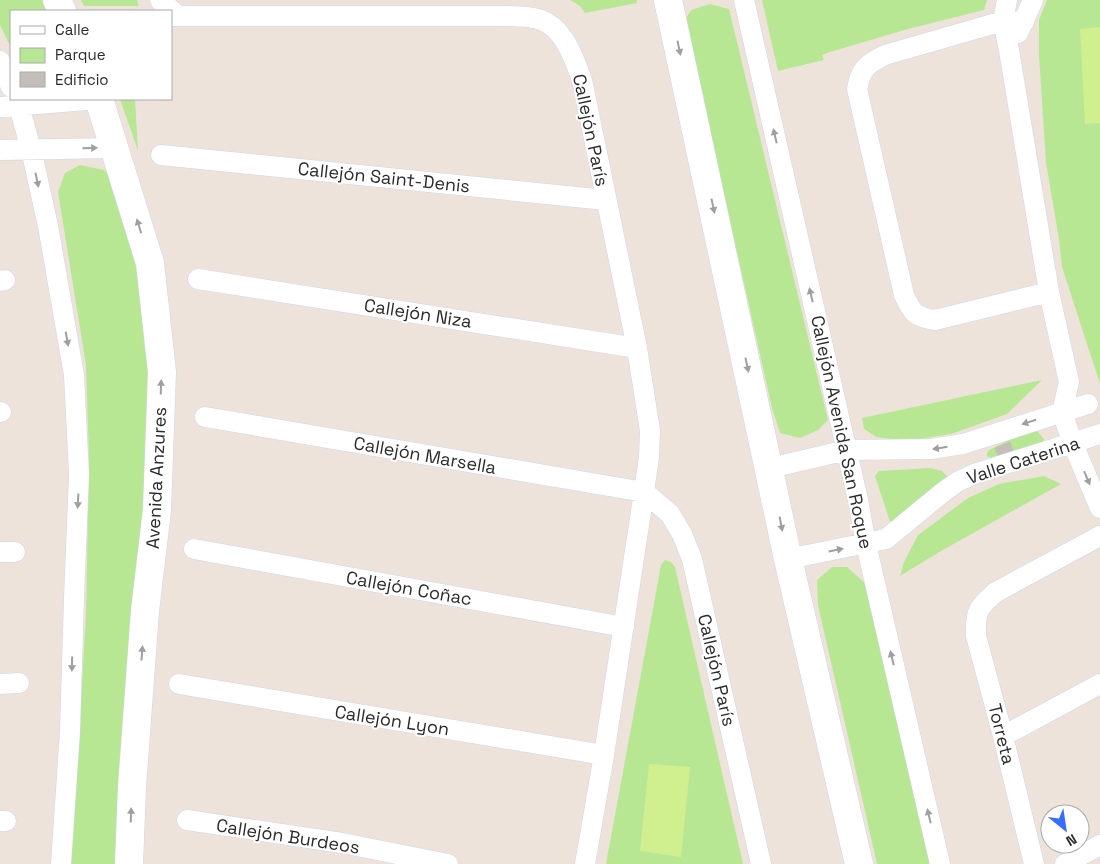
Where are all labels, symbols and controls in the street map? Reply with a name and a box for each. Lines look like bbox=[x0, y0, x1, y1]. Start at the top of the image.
legend bbox=[10, 10, 172, 100]
text: Calle bbox=[55, 20, 90, 39]
one-way arrow bbox=[675, 40, 683, 55]
text: Parque bbox=[55, 45, 106, 64]
text: Edificio bbox=[55, 70, 109, 89]
street label: Callejón París bbox=[568, 72, 614, 188]
one-way arrow bbox=[771, 129, 779, 144]
one-way arrow bbox=[83, 144, 99, 152]
street label: Callejón Saint-Denis bbox=[297, 157, 471, 197]
one-way arrow bbox=[34, 172, 42, 188]
one-way arrow bbox=[709, 199, 717, 214]
one-way arrow bbox=[134, 219, 142, 234]
one-way arrow bbox=[807, 287, 815, 302]
street label: Callejón Niza bbox=[363, 293, 473, 333]
street label: Callejón Avenida San Roque bbox=[806, 313, 878, 551]
one-way arrow bbox=[64, 332, 72, 348]
one-way arrow bbox=[744, 358, 752, 374]
one-way arrow bbox=[158, 378, 166, 394]
street label: Avenida Anzures bbox=[141, 406, 171, 550]
one-way arrow bbox=[1021, 419, 1036, 426]
street label: Callejón Marsella bbox=[352, 431, 498, 479]
street label: Valle Caterina bbox=[964, 431, 1082, 489]
one-way arrow bbox=[932, 444, 948, 452]
one-way arrow bbox=[1084, 471, 1092, 485]
one-way arrow bbox=[74, 493, 82, 509]
one-way arrow bbox=[777, 517, 785, 532]
one-way arrow bbox=[828, 546, 844, 554]
street label: Callejón Coñac bbox=[344, 566, 474, 610]
street label: Callejón París bbox=[693, 612, 741, 728]
one-way arrow bbox=[139, 645, 147, 661]
one-way arrow bbox=[888, 651, 896, 666]
one-way arrow bbox=[68, 656, 76, 672]
street label: Callejón Lyon bbox=[333, 700, 451, 740]
street label: Torreta bbox=[983, 701, 1021, 767]
north arrow bbox=[1040, 804, 1090, 854]
one-way arrow bbox=[127, 807, 135, 823]
one-way arrow bbox=[925, 809, 933, 824]
street label: Callejón Burdeos bbox=[215, 813, 361, 859]
text: N bbox=[1063, 830, 1080, 850]

